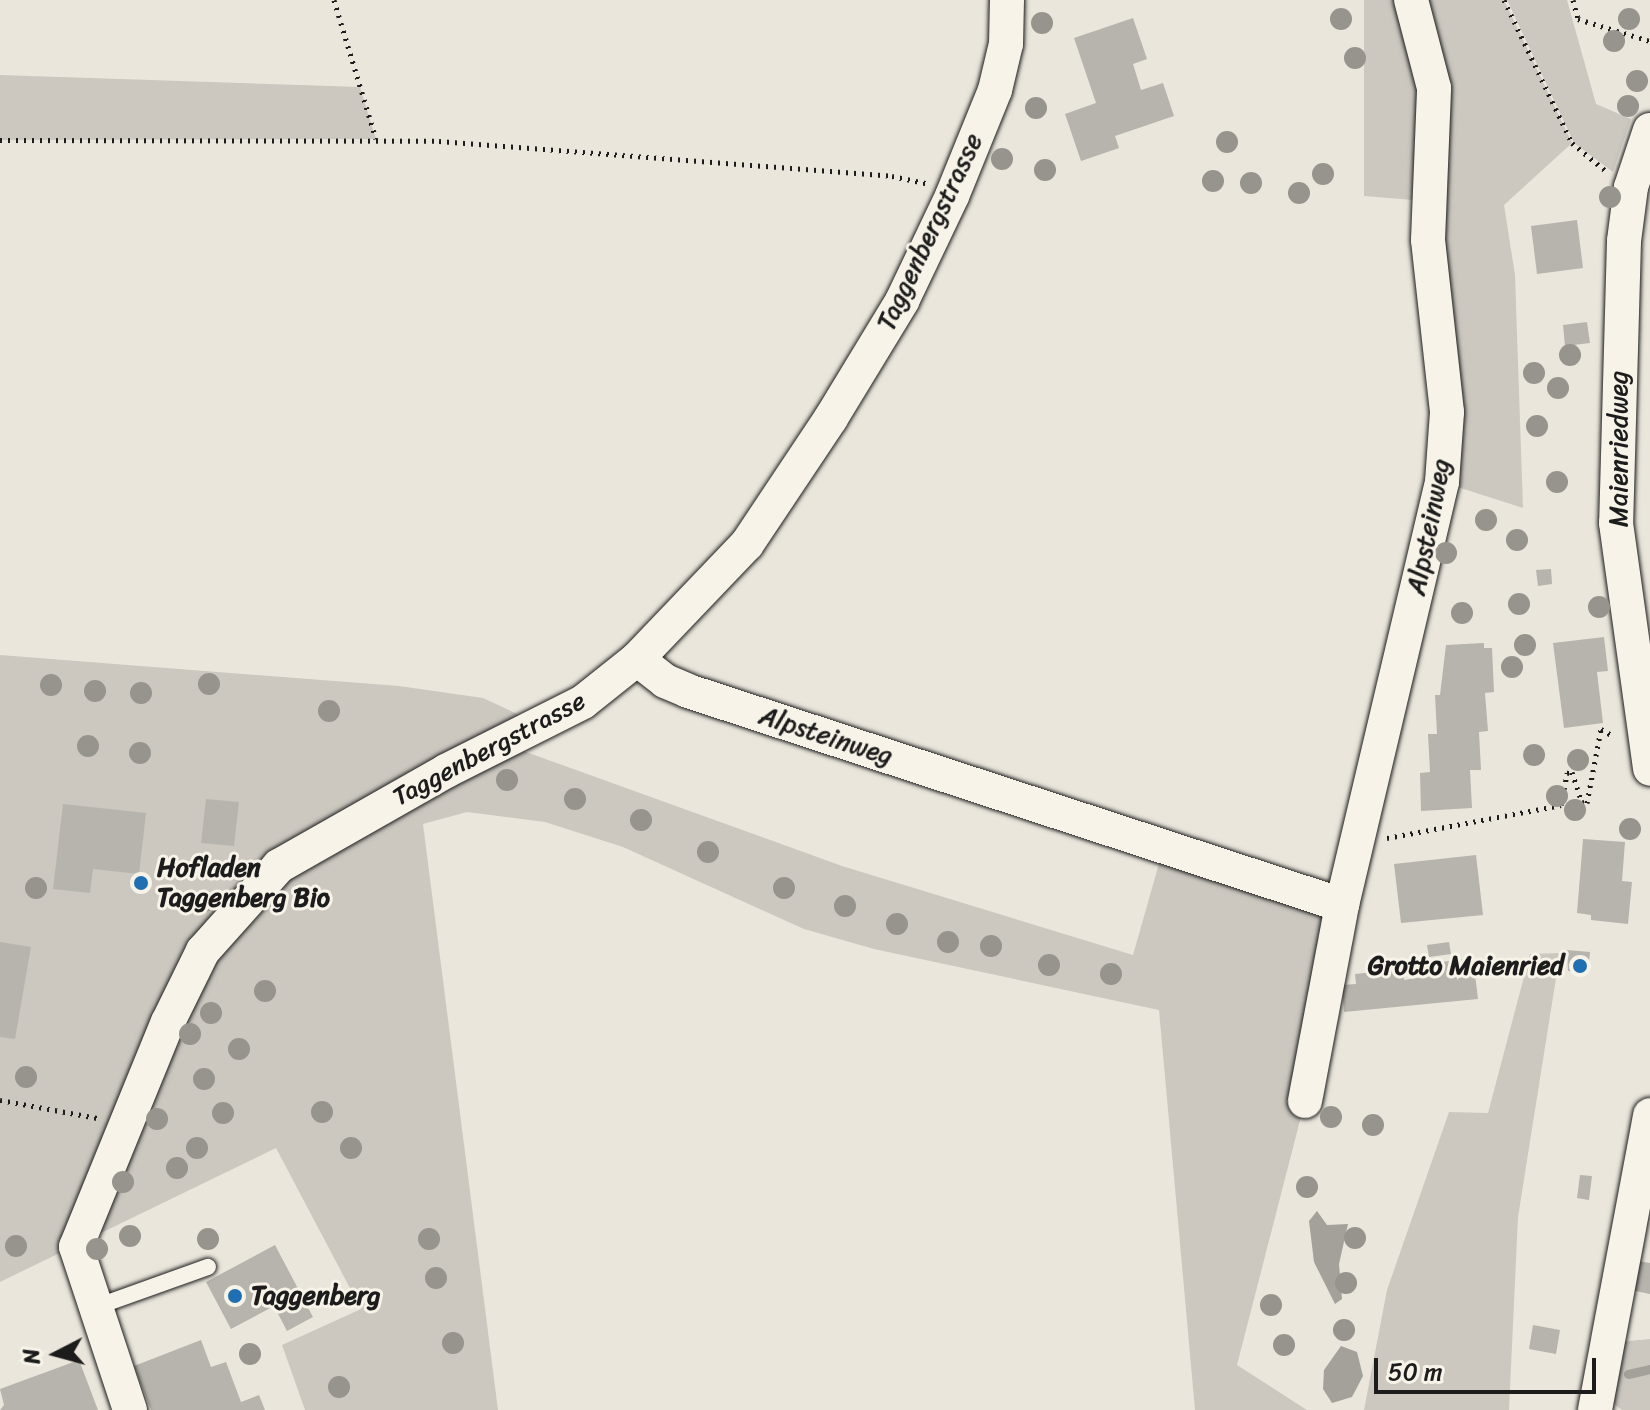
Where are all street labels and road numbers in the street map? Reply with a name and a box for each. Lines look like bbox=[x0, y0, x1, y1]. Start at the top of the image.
street label: Taggenbergstrasse bbox=[871, 129, 989, 335]
street label: Maienriedweg bbox=[1603, 371, 1635, 527]
street label: Alpsteinweg bbox=[1400, 456, 1458, 598]
street label: Taggenbergstrasse bbox=[387, 685, 591, 813]
street label: Alpsteinweg bbox=[755, 700, 897, 772]

